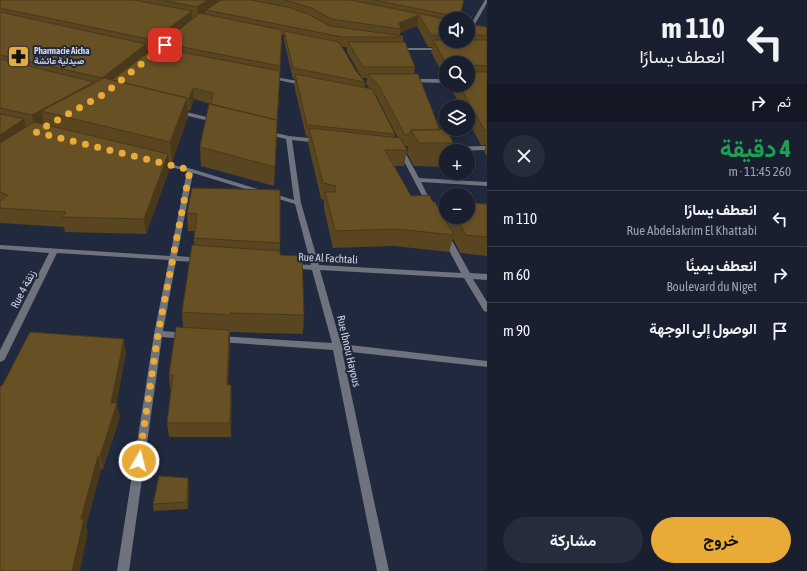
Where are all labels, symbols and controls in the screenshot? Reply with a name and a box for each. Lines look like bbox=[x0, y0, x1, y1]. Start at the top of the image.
map controls bbox=[439, 12, 475, 224]
button: sound bbox=[439, 12, 475, 48]
text: 110 m bbox=[662, 12, 725, 44]
icon: left bbox=[739, 16, 791, 68]
pin bbox=[148, 28, 182, 62]
icon: arrive bbox=[154, 34, 176, 56]
pharmacy icon: Pharmacie Aicha صيدلية عائشة bbox=[6, 43, 32, 69]
place label: Pharmacie Aicha صيدلية عائشة bbox=[34, 46, 89, 67]
text: انعطف يسارًا bbox=[639, 46, 725, 67]
button: search bbox=[439, 56, 475, 92]
icon: right bbox=[747, 92, 769, 114]
text: ثم bbox=[777, 93, 791, 110]
button: layers bbox=[439, 100, 475, 136]
button: close bbox=[503, 135, 545, 177]
text: 4 دقيقة bbox=[720, 135, 791, 162]
button: + bbox=[439, 144, 475, 180]
text: 260 m · 11:45 bbox=[728, 164, 791, 179]
button: − bbox=[439, 188, 475, 224]
text: انعطف يسارًا bbox=[684, 201, 757, 218]
icon: left bbox=[769, 208, 791, 230]
text: 110 m bbox=[503, 210, 537, 227]
text: Rue Abdelakrim El Khattabi bbox=[627, 223, 757, 238]
street label: Rue Al Fachtali bbox=[298, 250, 358, 266]
text: انعطف يمينًا bbox=[686, 257, 757, 274]
icon: right bbox=[769, 264, 791, 286]
text: 60 m bbox=[503, 266, 530, 283]
street label: Rue 4 زنقة bbox=[8, 268, 39, 311]
text: Boulevard du Niget bbox=[666, 279, 757, 294]
street label: Rue Ibnou Hayous bbox=[335, 314, 363, 388]
text: الوصول إلى الوجهة bbox=[649, 320, 757, 337]
icon: arrive bbox=[769, 320, 791, 342]
text: 90 m bbox=[503, 322, 530, 339]
position arrow bbox=[118, 440, 160, 482]
button: مشاركة bbox=[503, 517, 643, 563]
button: خروج bbox=[651, 517, 791, 563]

